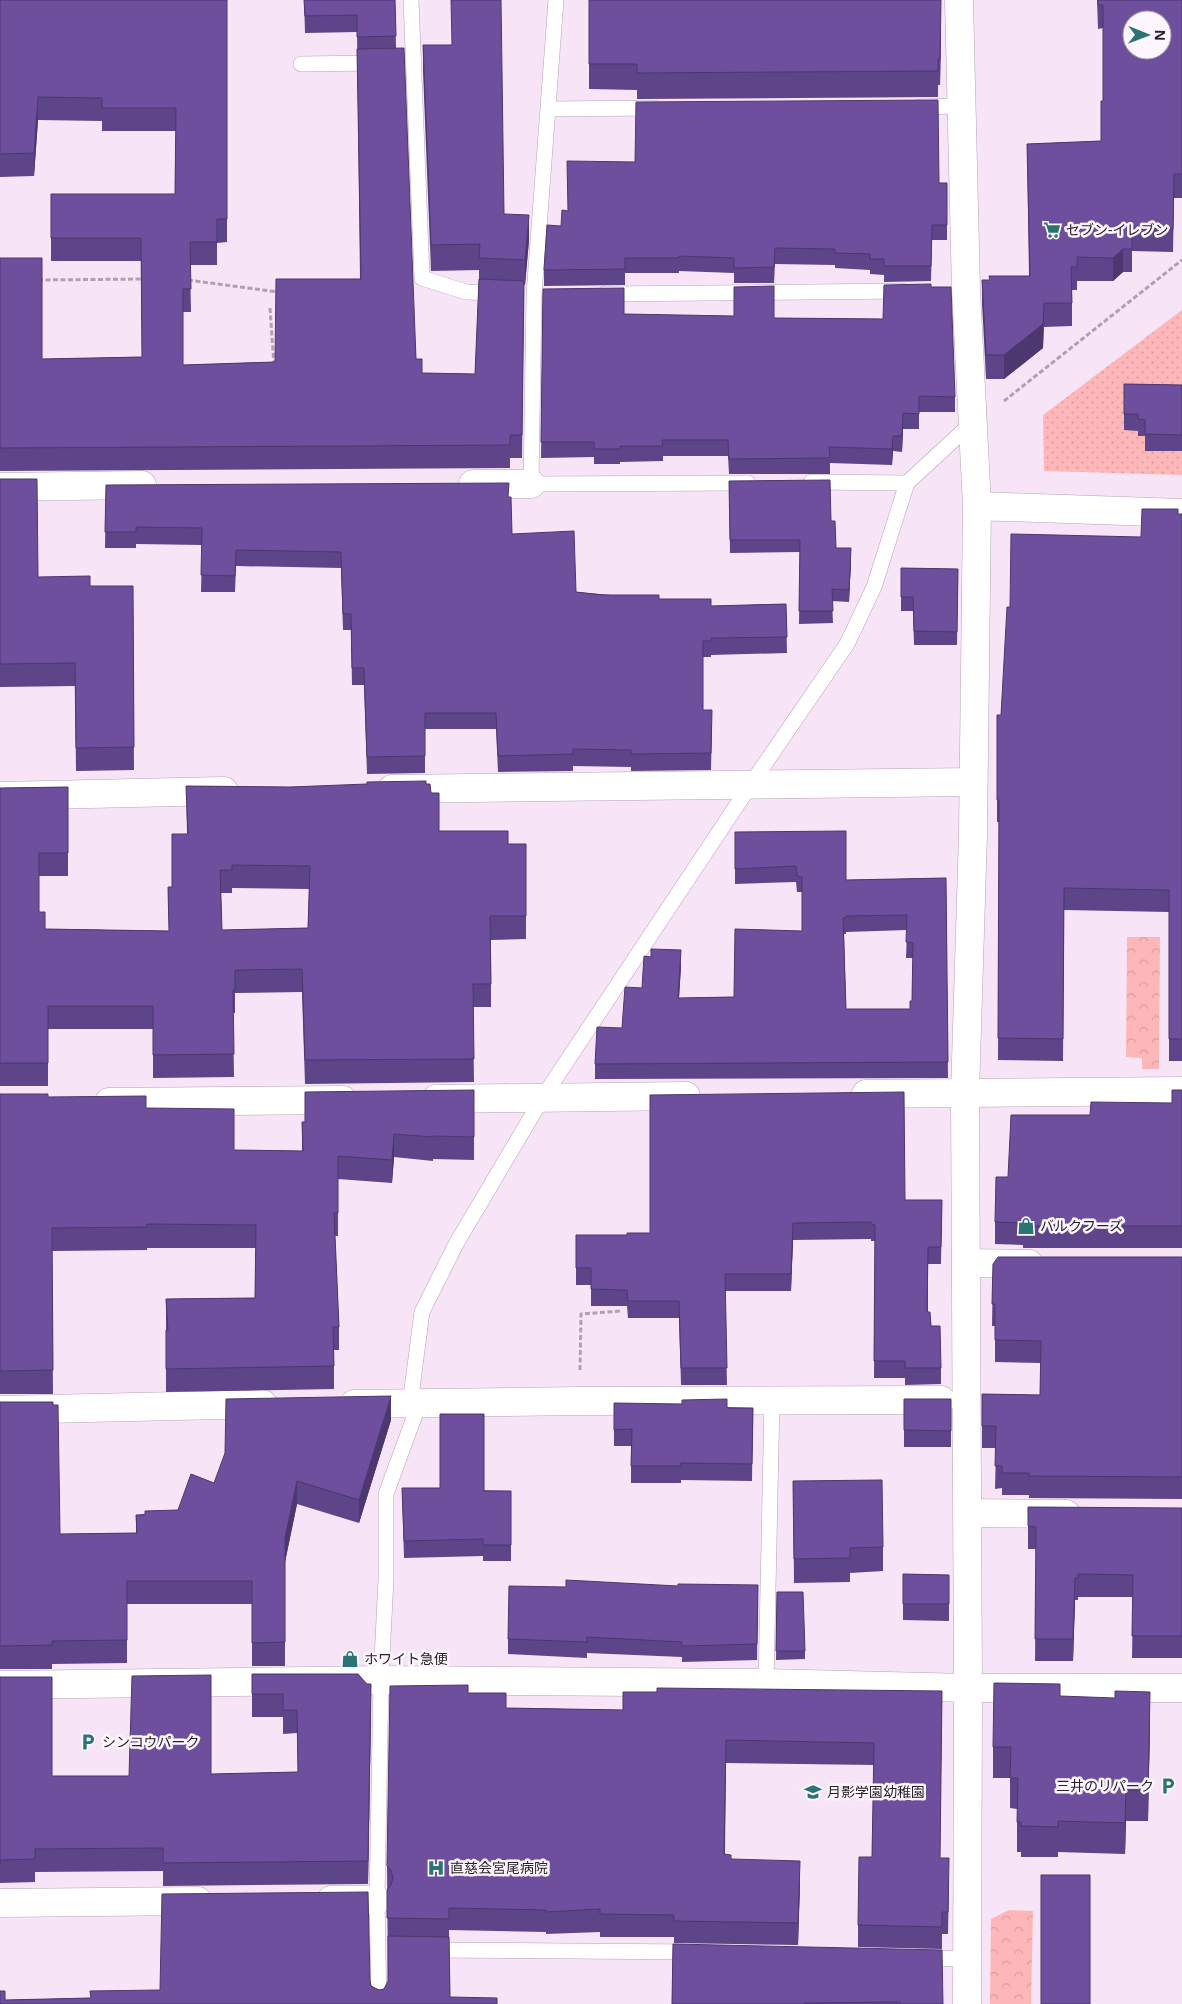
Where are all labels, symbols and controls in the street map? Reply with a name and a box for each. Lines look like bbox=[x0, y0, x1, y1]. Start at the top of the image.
north arrow bbox=[1122, 10, 1172, 60]
text: N bbox=[1151, 29, 1170, 41]
supermarket icon: セブン-イレブン bbox=[1042, 220, 1062, 240]
place label: セブン-イレブン bbox=[1066, 220, 1169, 239]
shop icon: バルクフーズ bbox=[1016, 1216, 1036, 1236]
place label: バルクフーズ bbox=[1040, 1216, 1123, 1235]
shop icon: ホワイト急便 bbox=[340, 1649, 360, 1669]
place label: ホワイト急便 bbox=[364, 1649, 448, 1668]
parking icon: シンコウパーク bbox=[78, 1732, 98, 1752]
place label: シンコウパーク bbox=[102, 1732, 199, 1751]
place label: 三井のリパーク bbox=[1056, 1776, 1154, 1795]
parking icon: 三井のリパーク bbox=[1158, 1776, 1178, 1796]
school or university icon: 月影学園幼稚園 bbox=[803, 1782, 823, 1802]
place label: 月影学園幼稚園 bbox=[827, 1782, 925, 1801]
hospital icon: 直慈会宮尾病院 bbox=[426, 1858, 446, 1878]
place label: 直慈会宮尾病院 bbox=[450, 1858, 548, 1877]

